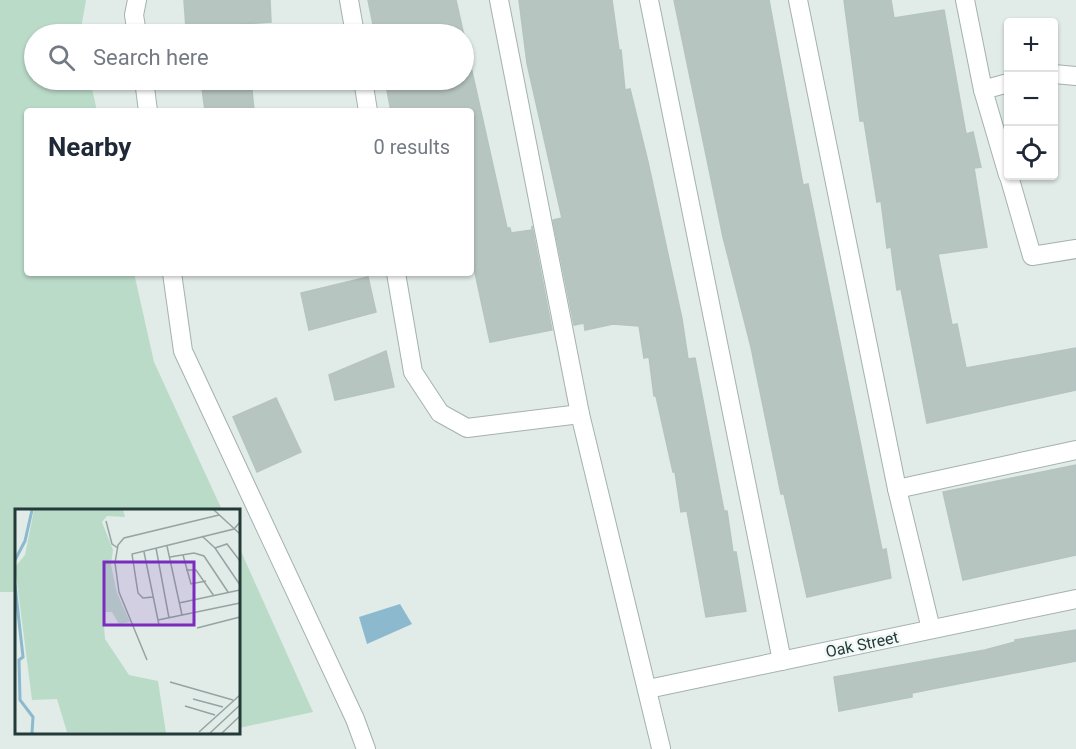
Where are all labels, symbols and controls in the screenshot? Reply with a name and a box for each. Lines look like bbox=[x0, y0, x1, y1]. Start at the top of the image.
map controls bbox=[1004, 18, 1058, 180]
button: + bbox=[1004, 18, 1058, 72]
search box bbox=[24, 24, 474, 90]
icon: search bbox=[45, 41, 78, 74]
text: Search here bbox=[93, 45, 209, 70]
button: − bbox=[1004, 72, 1058, 126]
button: locate bbox=[1004, 126, 1058, 180]
text: Nearby bbox=[48, 132, 131, 162]
text: 0 results bbox=[374, 135, 450, 159]
inset map bbox=[15, 509, 240, 734]
street label: Oak Street bbox=[824, 628, 900, 661]

